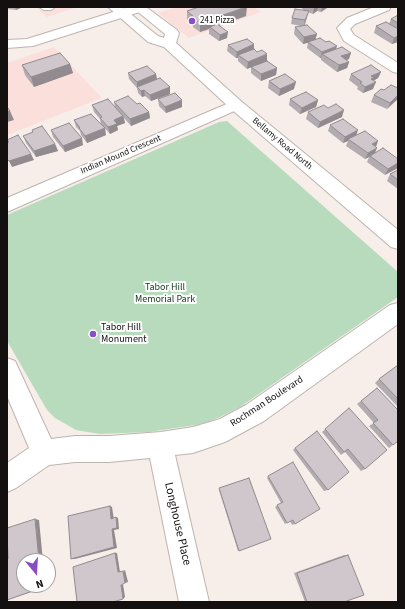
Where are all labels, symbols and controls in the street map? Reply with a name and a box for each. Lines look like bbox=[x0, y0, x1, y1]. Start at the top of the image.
marker: 241 Pizza bbox=[187, 16, 197, 26]
place label: 241 Pizza bbox=[200, 16, 235, 26]
street label: Bellamy Road North bbox=[250, 116, 314, 172]
street label: Indian Mound Crescent bbox=[79, 133, 163, 177]
park label: Tabor Hill Memorial Park bbox=[135, 282, 195, 306]
place label: Tabor Hill Monument bbox=[101, 322, 147, 346]
marker: Tabor Hill Monument bbox=[88, 329, 98, 339]
street label: Rochman Boulevard bbox=[228, 374, 306, 430]
street label: Longhouse Place bbox=[160, 481, 194, 567]
north arrow bbox=[16, 553, 56, 593]
text: N bbox=[34, 576, 45, 592]

